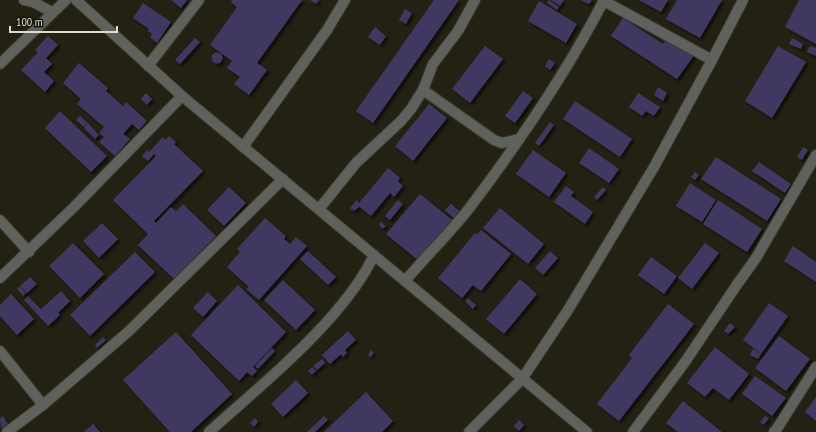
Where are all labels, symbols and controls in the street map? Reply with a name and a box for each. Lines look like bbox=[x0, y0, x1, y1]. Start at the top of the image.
scale bar bbox=[10, 8, 117, 34]
text: 100 m bbox=[16, 14, 43, 29]

